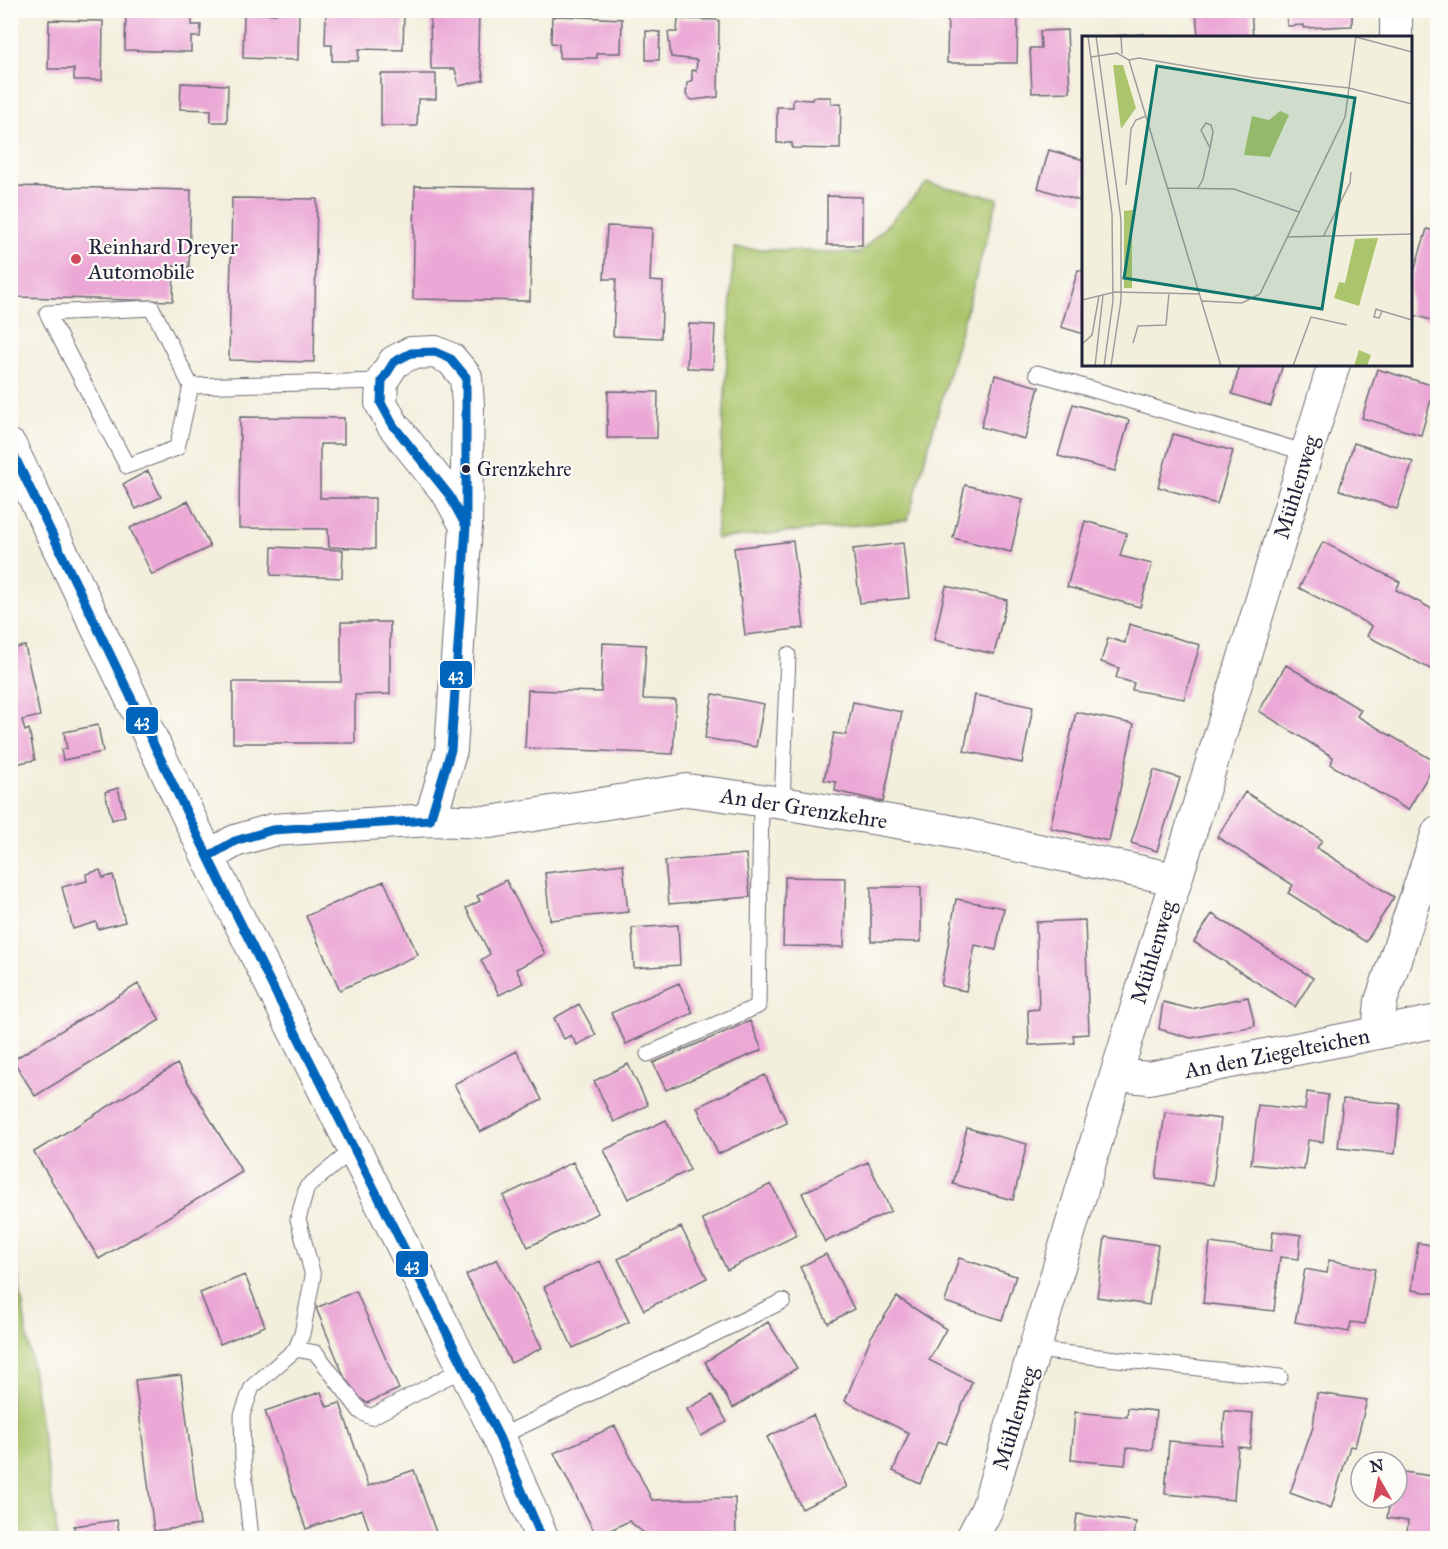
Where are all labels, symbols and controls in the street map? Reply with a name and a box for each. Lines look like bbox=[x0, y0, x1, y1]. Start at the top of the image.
inset map bbox=[1082, 36, 1412, 366]
place label: Reinhard Dreyer Automobile bbox=[87, 233, 239, 285]
marker: Reinhard Dreyer Automobile bbox=[69, 252, 83, 266]
street label: Mühlenweg bbox=[1267, 431, 1325, 542]
place label: Grenzkehre bbox=[477, 457, 572, 481]
marker: Grenzkehre bbox=[460, 463, 472, 475]
line badge: 43 bbox=[439, 660, 473, 689]
text: 43 bbox=[448, 665, 464, 685]
line badge: 43 bbox=[125, 706, 159, 735]
text: 43 bbox=[134, 711, 150, 731]
street label: An der Grenzkehre bbox=[718, 781, 889, 835]
street label: Mühlenweg bbox=[1124, 896, 1182, 1007]
street label: An den Ziegelteichen bbox=[1181, 1022, 1372, 1084]
line badge: 43 bbox=[395, 1250, 429, 1278]
text: 43 bbox=[404, 1255, 420, 1275]
street label: Mühlenweg bbox=[986, 1362, 1044, 1473]
north arrow bbox=[1349, 1450, 1409, 1510]
text: N bbox=[1369, 1455, 1385, 1476]

